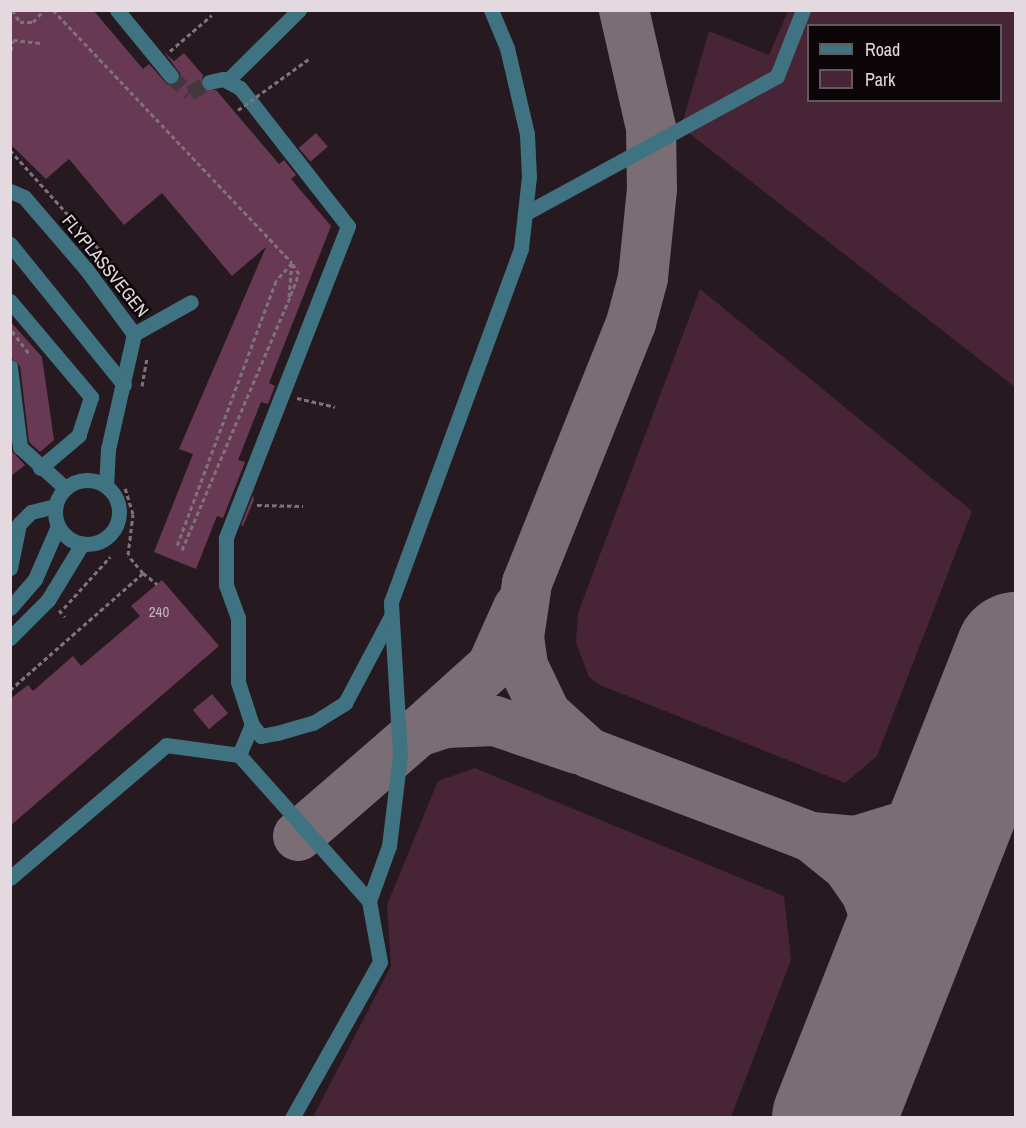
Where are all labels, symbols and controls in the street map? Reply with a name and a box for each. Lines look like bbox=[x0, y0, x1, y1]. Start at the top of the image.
legend bbox=[807, 24, 1002, 102]
text: Road bbox=[865, 37, 900, 62]
text: Park bbox=[865, 67, 895, 92]
street label: FLYPLASSVEGEN bbox=[57, 211, 153, 321]
house number: 240 bbox=[149, 603, 169, 621]

